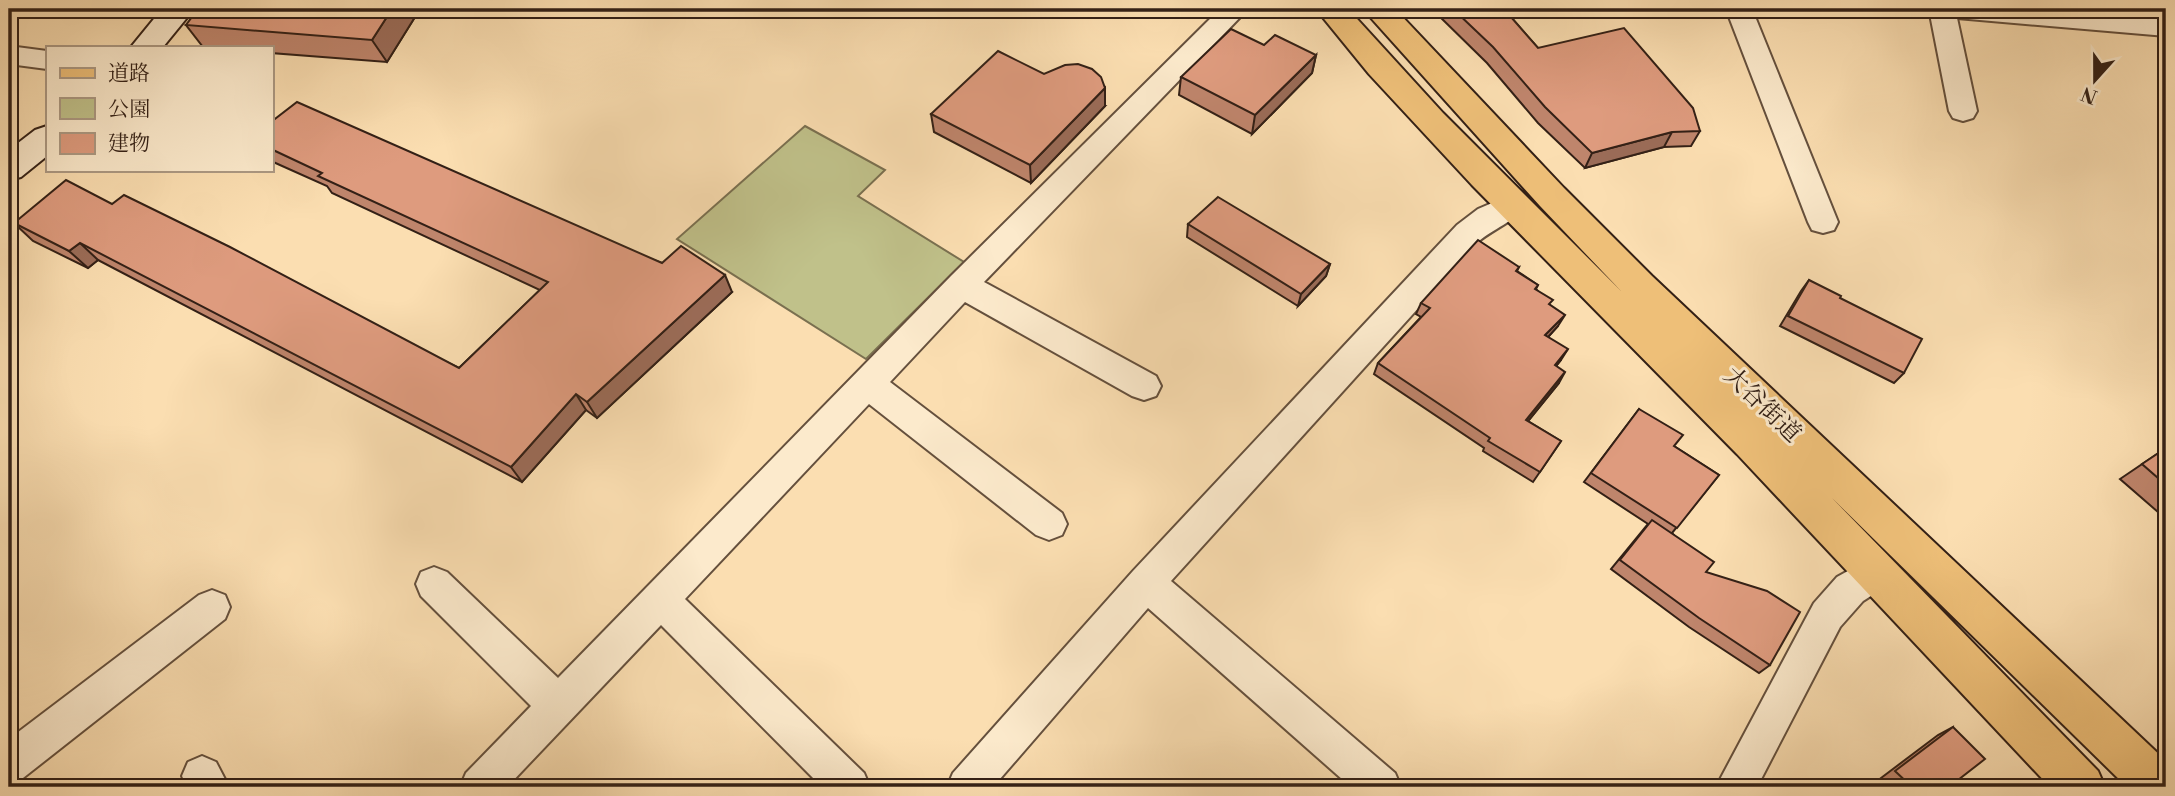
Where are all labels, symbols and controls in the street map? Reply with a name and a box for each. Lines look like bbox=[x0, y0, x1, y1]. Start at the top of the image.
legend bbox=[46, 46, 273, 172]
north arrow bbox=[2060, 46, 2130, 116]
text: 道路 bbox=[108, 61, 150, 87]
text: N bbox=[2078, 81, 2101, 109]
text: 公園 bbox=[108, 97, 150, 123]
text: 建物 bbox=[108, 131, 150, 157]
street label: 大谷街道 bbox=[1717, 361, 1807, 449]

